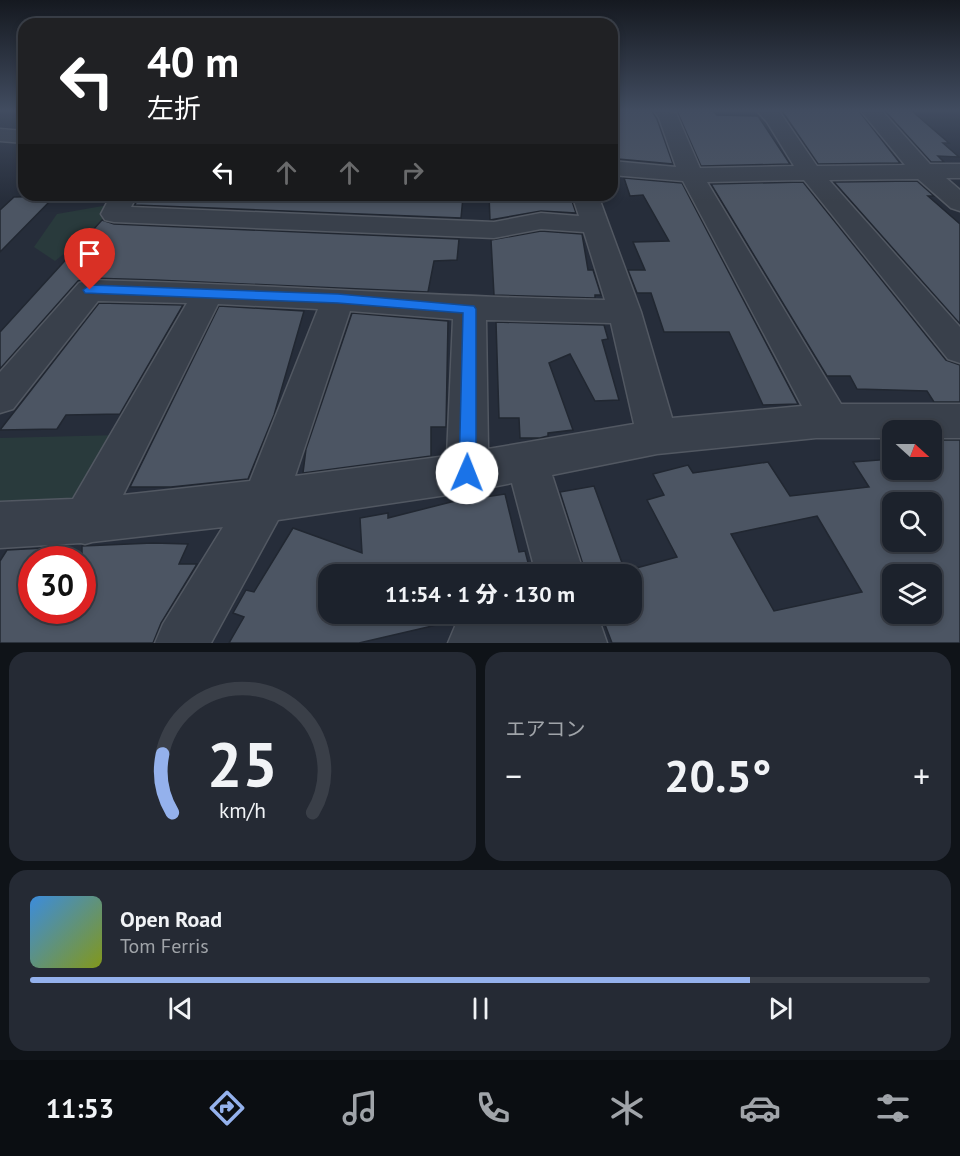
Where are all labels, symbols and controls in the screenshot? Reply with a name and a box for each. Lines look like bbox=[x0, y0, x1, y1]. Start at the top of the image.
text: 40 m bbox=[147, 34, 239, 89]
icon: left bbox=[48, 42, 126, 120]
text: 左折 bbox=[147, 91, 201, 125]
icon: left bbox=[207, 156, 240, 189]
icon: ahead bbox=[270, 156, 303, 189]
icon: ahead bbox=[333, 156, 366, 189]
icon: right bbox=[396, 156, 429, 189]
pin bbox=[64, 228, 115, 290]
icon: arrive bbox=[73, 237, 106, 270]
north arrow bbox=[882, 420, 942, 480]
map controls bbox=[882, 420, 942, 624]
position arrow bbox=[435, 441, 499, 505]
button: search bbox=[882, 492, 942, 552]
speed limit sign: 30 bbox=[18, 546, 96, 624]
button: layers bbox=[882, 564, 942, 624]
text: 11:54 · 1 分 · 130 m bbox=[385, 580, 575, 608]
text: エアコン bbox=[506, 716, 586, 742]
text: 25 bbox=[207, 723, 278, 804]
text: 20.5° bbox=[664, 746, 771, 804]
text: − bbox=[506, 754, 522, 797]
text: + bbox=[913, 754, 930, 797]
text: km/h bbox=[219, 797, 266, 825]
text: Open Road bbox=[120, 905, 222, 933]
text: Tom Ferris bbox=[120, 933, 209, 959]
icon: previous bbox=[164, 992, 197, 1025]
icon: pause bbox=[464, 992, 497, 1025]
icon: next bbox=[764, 992, 797, 1025]
icon: directions bbox=[206, 1087, 248, 1129]
icon: music bbox=[339, 1087, 381, 1129]
icon: phone bbox=[472, 1087, 514, 1129]
icon: climate bbox=[606, 1087, 648, 1129]
icon: car bbox=[739, 1087, 781, 1129]
icon: filters bbox=[872, 1087, 914, 1129]
text: 11:53 bbox=[46, 1091, 114, 1125]

